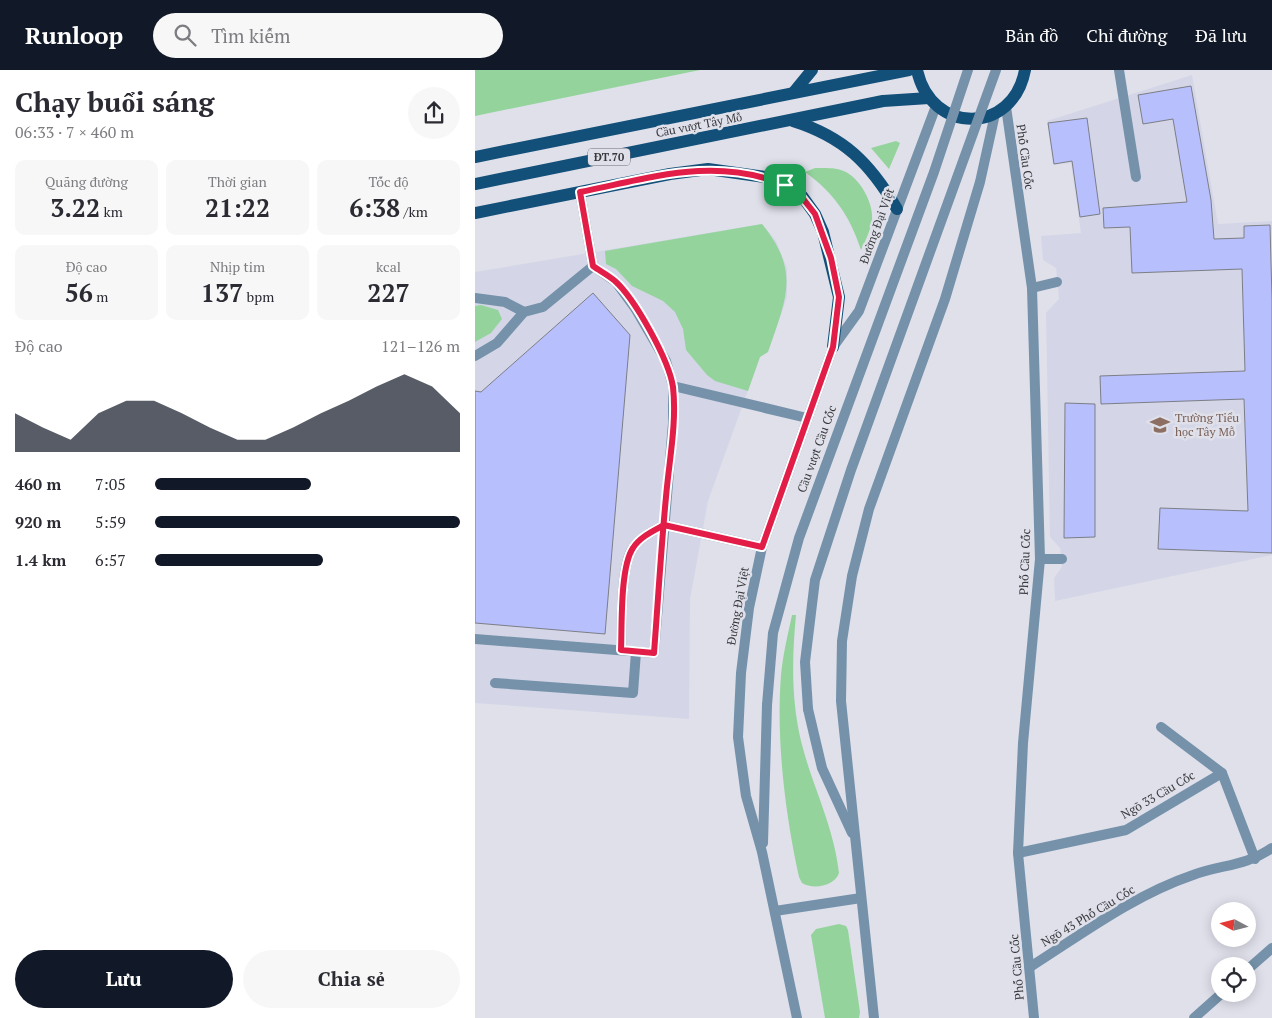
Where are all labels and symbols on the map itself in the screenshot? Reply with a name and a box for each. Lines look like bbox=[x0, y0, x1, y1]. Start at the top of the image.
street label: Cầu vượt Tây Mỗ bbox=[654, 109, 743, 140]
street label: Phố Cầu Cốc bbox=[1013, 123, 1038, 191]
road number: ĐT.70 bbox=[588, 148, 630, 165]
pin bbox=[764, 164, 806, 206]
street label: Đường Đại Việt bbox=[856, 185, 897, 266]
street label: Cầu vượt Cầu Cốc bbox=[794, 403, 839, 494]
place label: Trường Tiểu học Tây Mỗ bbox=[1175, 410, 1239, 439]
school or university icon: Trường Tiểu học Tây Mỗ bbox=[1149, 414, 1171, 436]
street label: Phố Cầu Cốc bbox=[1016, 528, 1033, 595]
street label: Đường Đại Việt bbox=[723, 565, 752, 646]
street label: Ngõ 33 Cầu Cốc bbox=[1118, 767, 1198, 822]
street label: Ngõ 43 Phố Cầu Cốc bbox=[1038, 881, 1138, 949]
north arrow bbox=[1211, 902, 1256, 948]
street label: Phố Cầu Cốc bbox=[1006, 933, 1027, 1001]

